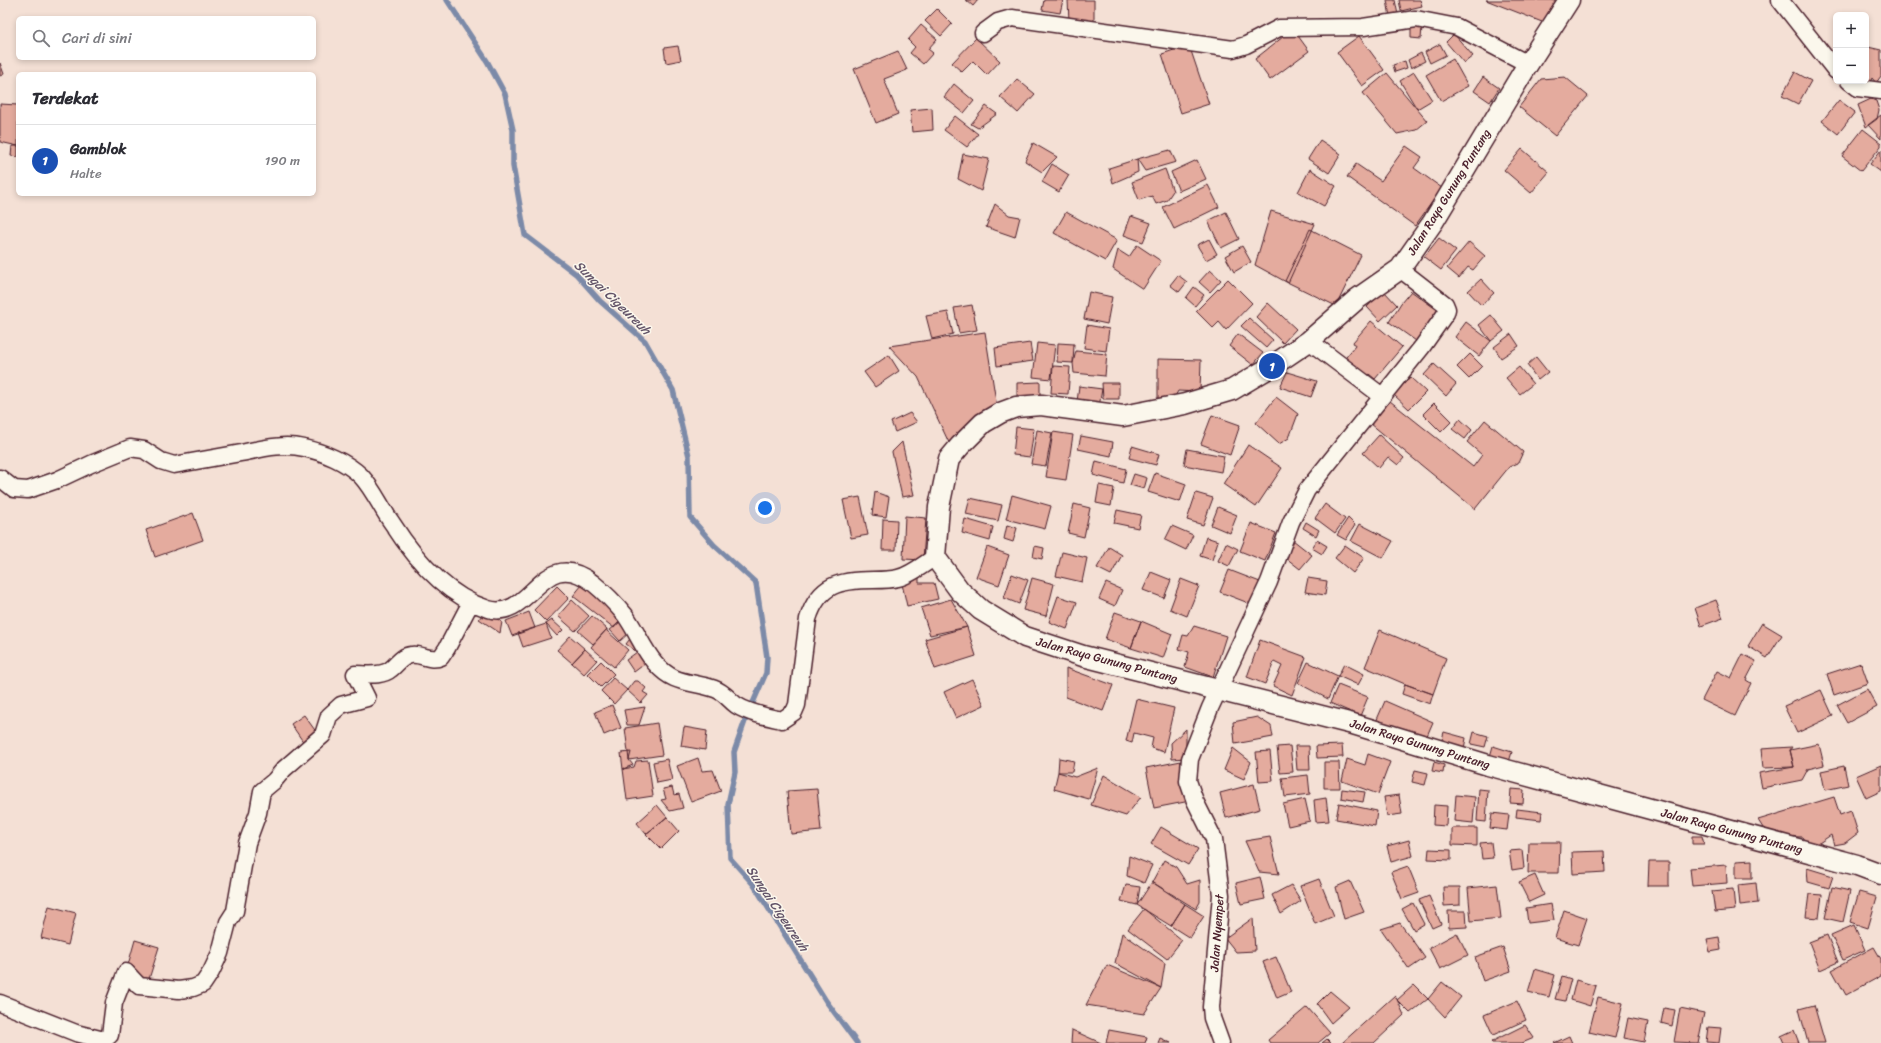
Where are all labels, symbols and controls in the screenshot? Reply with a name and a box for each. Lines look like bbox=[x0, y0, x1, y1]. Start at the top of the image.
map controls bbox=[1833, 12, 1869, 84]
button: + bbox=[1833, 12, 1869, 48]
search box bbox=[16, 16, 316, 60]
text: Cari di sini bbox=[62, 25, 132, 51]
icon: search bbox=[30, 27, 52, 49]
button: − bbox=[1833, 48, 1869, 84]
text: Terdekat bbox=[32, 83, 98, 113]
street label: Jalan Raya Gunung Puntang bbox=[1401, 124, 1497, 260]
text: Gamblok bbox=[70, 136, 126, 162]
text: 1 bbox=[42, 149, 48, 172]
text: 190 m bbox=[265, 149, 300, 172]
text: Halte bbox=[70, 162, 102, 185]
water label: Sungai Cigeureuh bbox=[569, 254, 657, 341]
pin: 1 bbox=[1259, 351, 1285, 381]
your location bbox=[755, 498, 775, 518]
street label: Jalan Raya Gunung Puntang bbox=[1033, 630, 1180, 689]
street label: Jalan Raya Gunung Puntang bbox=[1346, 712, 1493, 776]
street label: Jalan Raya Gunung Puntang bbox=[1658, 801, 1805, 860]
water label: Sungai Cigeureuh bbox=[740, 860, 816, 957]
street label: Jalan Nyempet bbox=[1203, 892, 1231, 973]

